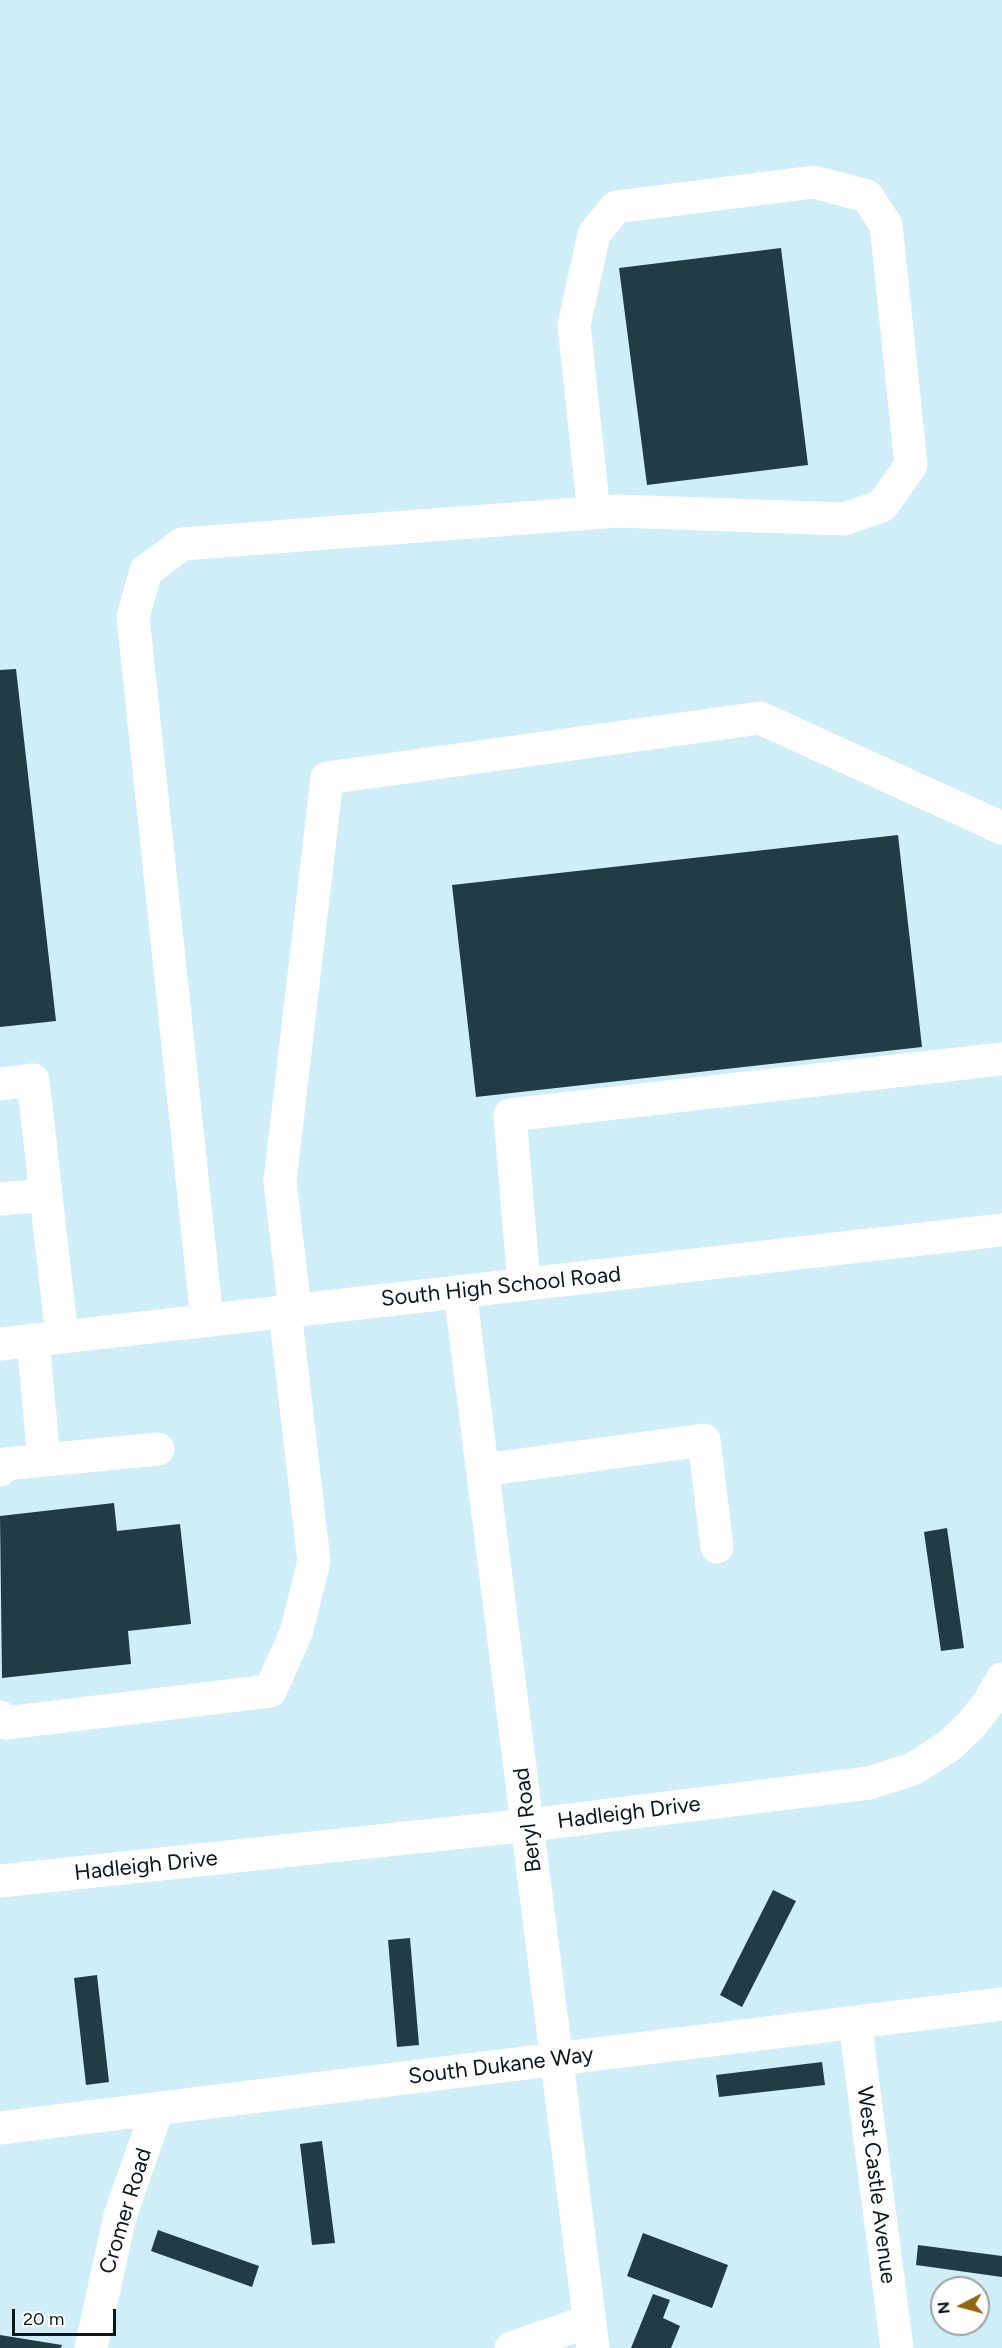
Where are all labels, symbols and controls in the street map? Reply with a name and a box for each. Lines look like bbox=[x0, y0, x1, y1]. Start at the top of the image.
street label: South High School Road bbox=[380, 1261, 622, 1313]
street label: Beryl Road bbox=[508, 1766, 548, 1874]
street label: Hadleigh Drive bbox=[556, 1791, 702, 1835]
street label: Hadleigh Drive bbox=[73, 1845, 219, 1887]
street label: South Dukane Way bbox=[407, 2042, 595, 2090]
street label: West Castle Avenue bbox=[851, 2085, 901, 2285]
street label: Cromer Road bbox=[94, 2145, 158, 2277]
north arrow bbox=[930, 2276, 990, 2336]
scale bar bbox=[15, 2297, 118, 2335]
text: N bbox=[933, 2301, 954, 2315]
text: 20 m bbox=[23, 2308, 64, 2330]

